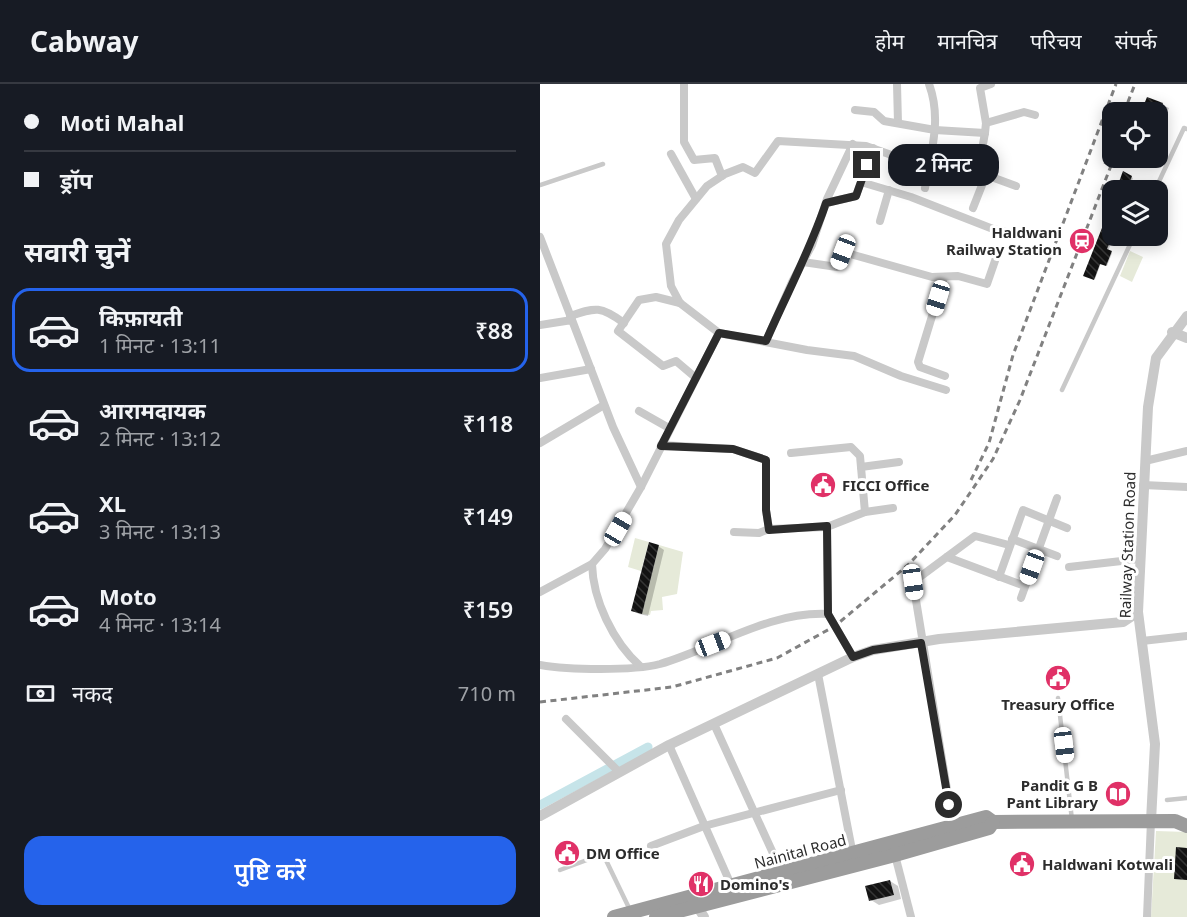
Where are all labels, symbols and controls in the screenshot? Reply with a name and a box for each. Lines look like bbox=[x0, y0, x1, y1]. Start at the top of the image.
text: Cabway bbox=[30, 22, 139, 60]
text: होम bbox=[875, 27, 904, 55]
text: मानचित्र bbox=[937, 27, 997, 55]
text: परिचय bbox=[1030, 27, 1082, 55]
text: संपर्क bbox=[1115, 27, 1157, 55]
map controls bbox=[1102, 102, 1168, 246]
button: locate bbox=[1102, 102, 1168, 168]
text: Moti Mahal bbox=[60, 107, 184, 137]
callout: 2 मिनट bbox=[888, 144, 999, 186]
route end bbox=[853, 151, 880, 178]
text: 2 मिनट bbox=[915, 151, 972, 178]
text: ड्रॉप bbox=[60, 165, 93, 195]
button: layers bbox=[1102, 180, 1168, 246]
place label: Haldwani Railway Station bbox=[946, 222, 1062, 259]
station icon: Haldwani Railway Station bbox=[1067, 226, 1097, 256]
car bbox=[828, 232, 858, 272]
text: सवारी चुनें bbox=[24, 233, 130, 270]
car bbox=[924, 278, 952, 318]
text: किफ़ायती bbox=[99, 302, 183, 332]
icon: car bbox=[27, 303, 81, 357]
text: ₹88 bbox=[475, 315, 513, 345]
text: 1 मिनट · 13:11 bbox=[99, 332, 221, 359]
text: आरामदायक bbox=[99, 395, 206, 425]
icon: car bbox=[27, 396, 81, 450]
text: ₹118 bbox=[463, 408, 513, 438]
text: 2 मिनट · 13:12 bbox=[99, 425, 221, 452]
public building icon: FICCI Office bbox=[808, 470, 838, 500]
street label: Railway Station Road bbox=[1114, 471, 1140, 619]
place label: FICCI Office bbox=[842, 475, 929, 495]
text: XL bbox=[99, 488, 126, 518]
icon: car bbox=[27, 489, 81, 543]
text: ₹149 bbox=[463, 501, 513, 531]
car bbox=[601, 509, 635, 549]
text: 3 मिनट · 13:13 bbox=[99, 518, 221, 545]
car bbox=[1017, 547, 1047, 587]
car bbox=[902, 563, 924, 601]
text: Moto bbox=[99, 581, 157, 611]
icon: car bbox=[27, 582, 81, 636]
text: ₹159 bbox=[463, 594, 513, 624]
text: 4 मिनट · 13:14 bbox=[99, 611, 221, 638]
car bbox=[693, 629, 733, 659]
public building icon: Treasury Office bbox=[1043, 663, 1073, 693]
icon: cash bbox=[24, 677, 57, 710]
text: नकद bbox=[72, 678, 113, 708]
text: 710 m bbox=[458, 680, 516, 707]
place label: Treasury Office bbox=[1001, 694, 1115, 714]
car bbox=[1053, 726, 1075, 764]
place label: Pandit G B Pant Library bbox=[1007, 775, 1098, 812]
library icon: Pandit G B Pant Library bbox=[1103, 779, 1133, 809]
route start bbox=[935, 791, 962, 818]
street label: Nainital Road bbox=[752, 829, 848, 873]
button: पुष्टि करें bbox=[24, 836, 516, 905]
public building icon: DM Office bbox=[552, 838, 582, 868]
place label: DM Office bbox=[586, 843, 660, 863]
public building icon: Haldwani Kotwali bbox=[1007, 849, 1037, 879]
place label: Haldwani Kotwali bbox=[1042, 854, 1173, 874]
restaurant icon: Domino's bbox=[686, 869, 716, 899]
place label: Domino's bbox=[720, 874, 790, 894]

